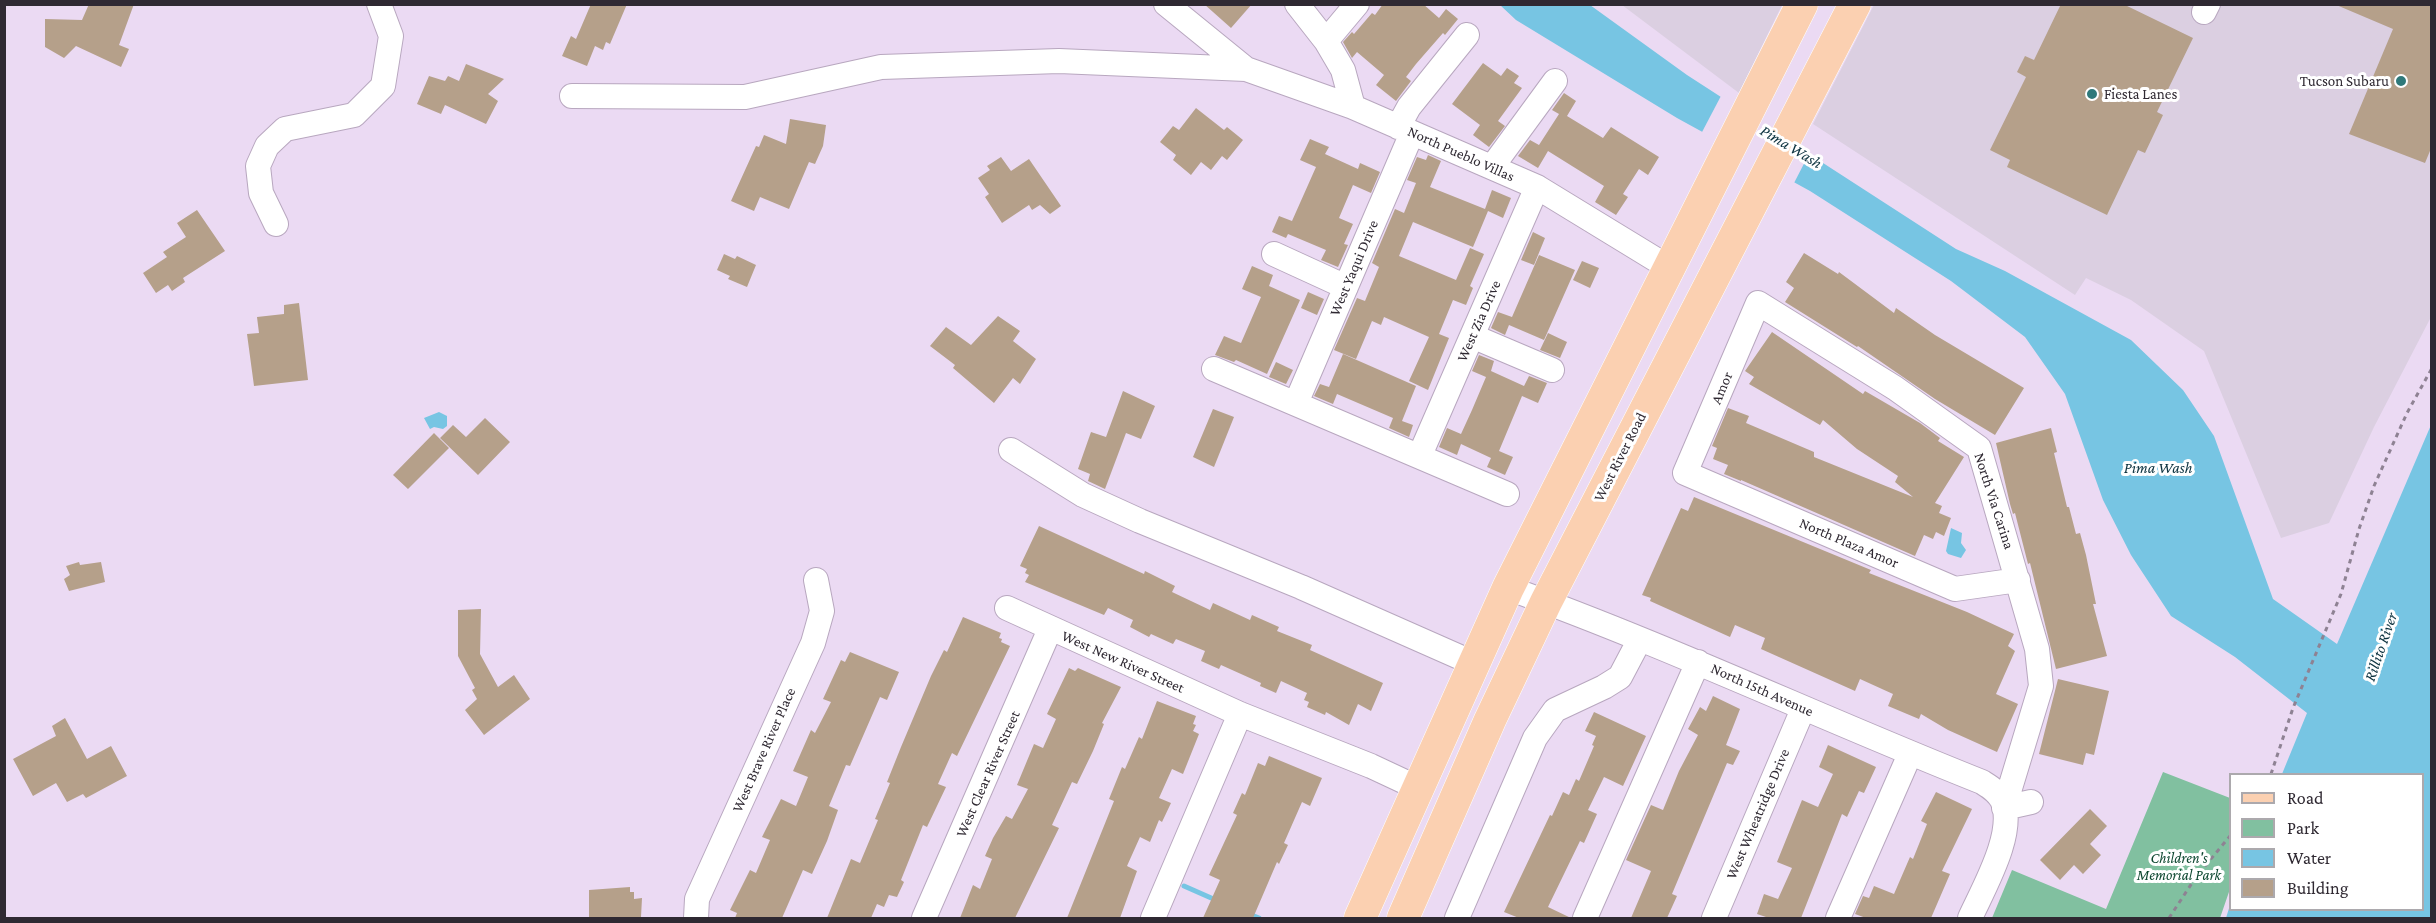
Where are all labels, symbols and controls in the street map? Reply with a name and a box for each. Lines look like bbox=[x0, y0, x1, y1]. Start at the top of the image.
place label: Tucson Subaru bbox=[2300, 72, 2389, 90]
marker: Tucson Subaru bbox=[2394, 74, 2408, 88]
place label: Fiesta Lanes bbox=[2104, 85, 2177, 103]
marker: Fiesta Lanes bbox=[2085, 87, 2099, 101]
water label: Pima Wash bbox=[1757, 121, 1825, 173]
street label: North Pueblo Villas bbox=[1405, 122, 1517, 186]
street label: West Yaqui Drive bbox=[1326, 217, 1382, 319]
street label: West Zia Drive bbox=[1453, 277, 1505, 365]
street label: Amor bbox=[1707, 369, 1737, 407]
street label: West River Road bbox=[1590, 409, 1650, 505]
street label: North Via Carina bbox=[1970, 450, 2018, 552]
water label: Pima Wash bbox=[2124, 458, 2192, 478]
street label: North Plaza Amor bbox=[1797, 514, 1901, 572]
water label: Rillito River bbox=[2360, 610, 2402, 684]
street label: West New River Street bbox=[1059, 627, 1187, 697]
street label: North 15th Avenue bbox=[1708, 659, 1816, 721]
street label: West Brave River Place bbox=[728, 685, 800, 815]
street label: West Clear River Street bbox=[952, 708, 1024, 840]
street label: West Wheatridge Drive bbox=[1722, 746, 1794, 882]
legend bbox=[2229, 773, 2424, 911]
text: Road bbox=[2287, 788, 2324, 808]
text: Park bbox=[2287, 818, 2319, 838]
text: Water bbox=[2287, 848, 2331, 868]
park label: Children's Memorial Park bbox=[2137, 849, 2221, 884]
text: Building bbox=[2287, 878, 2348, 898]

